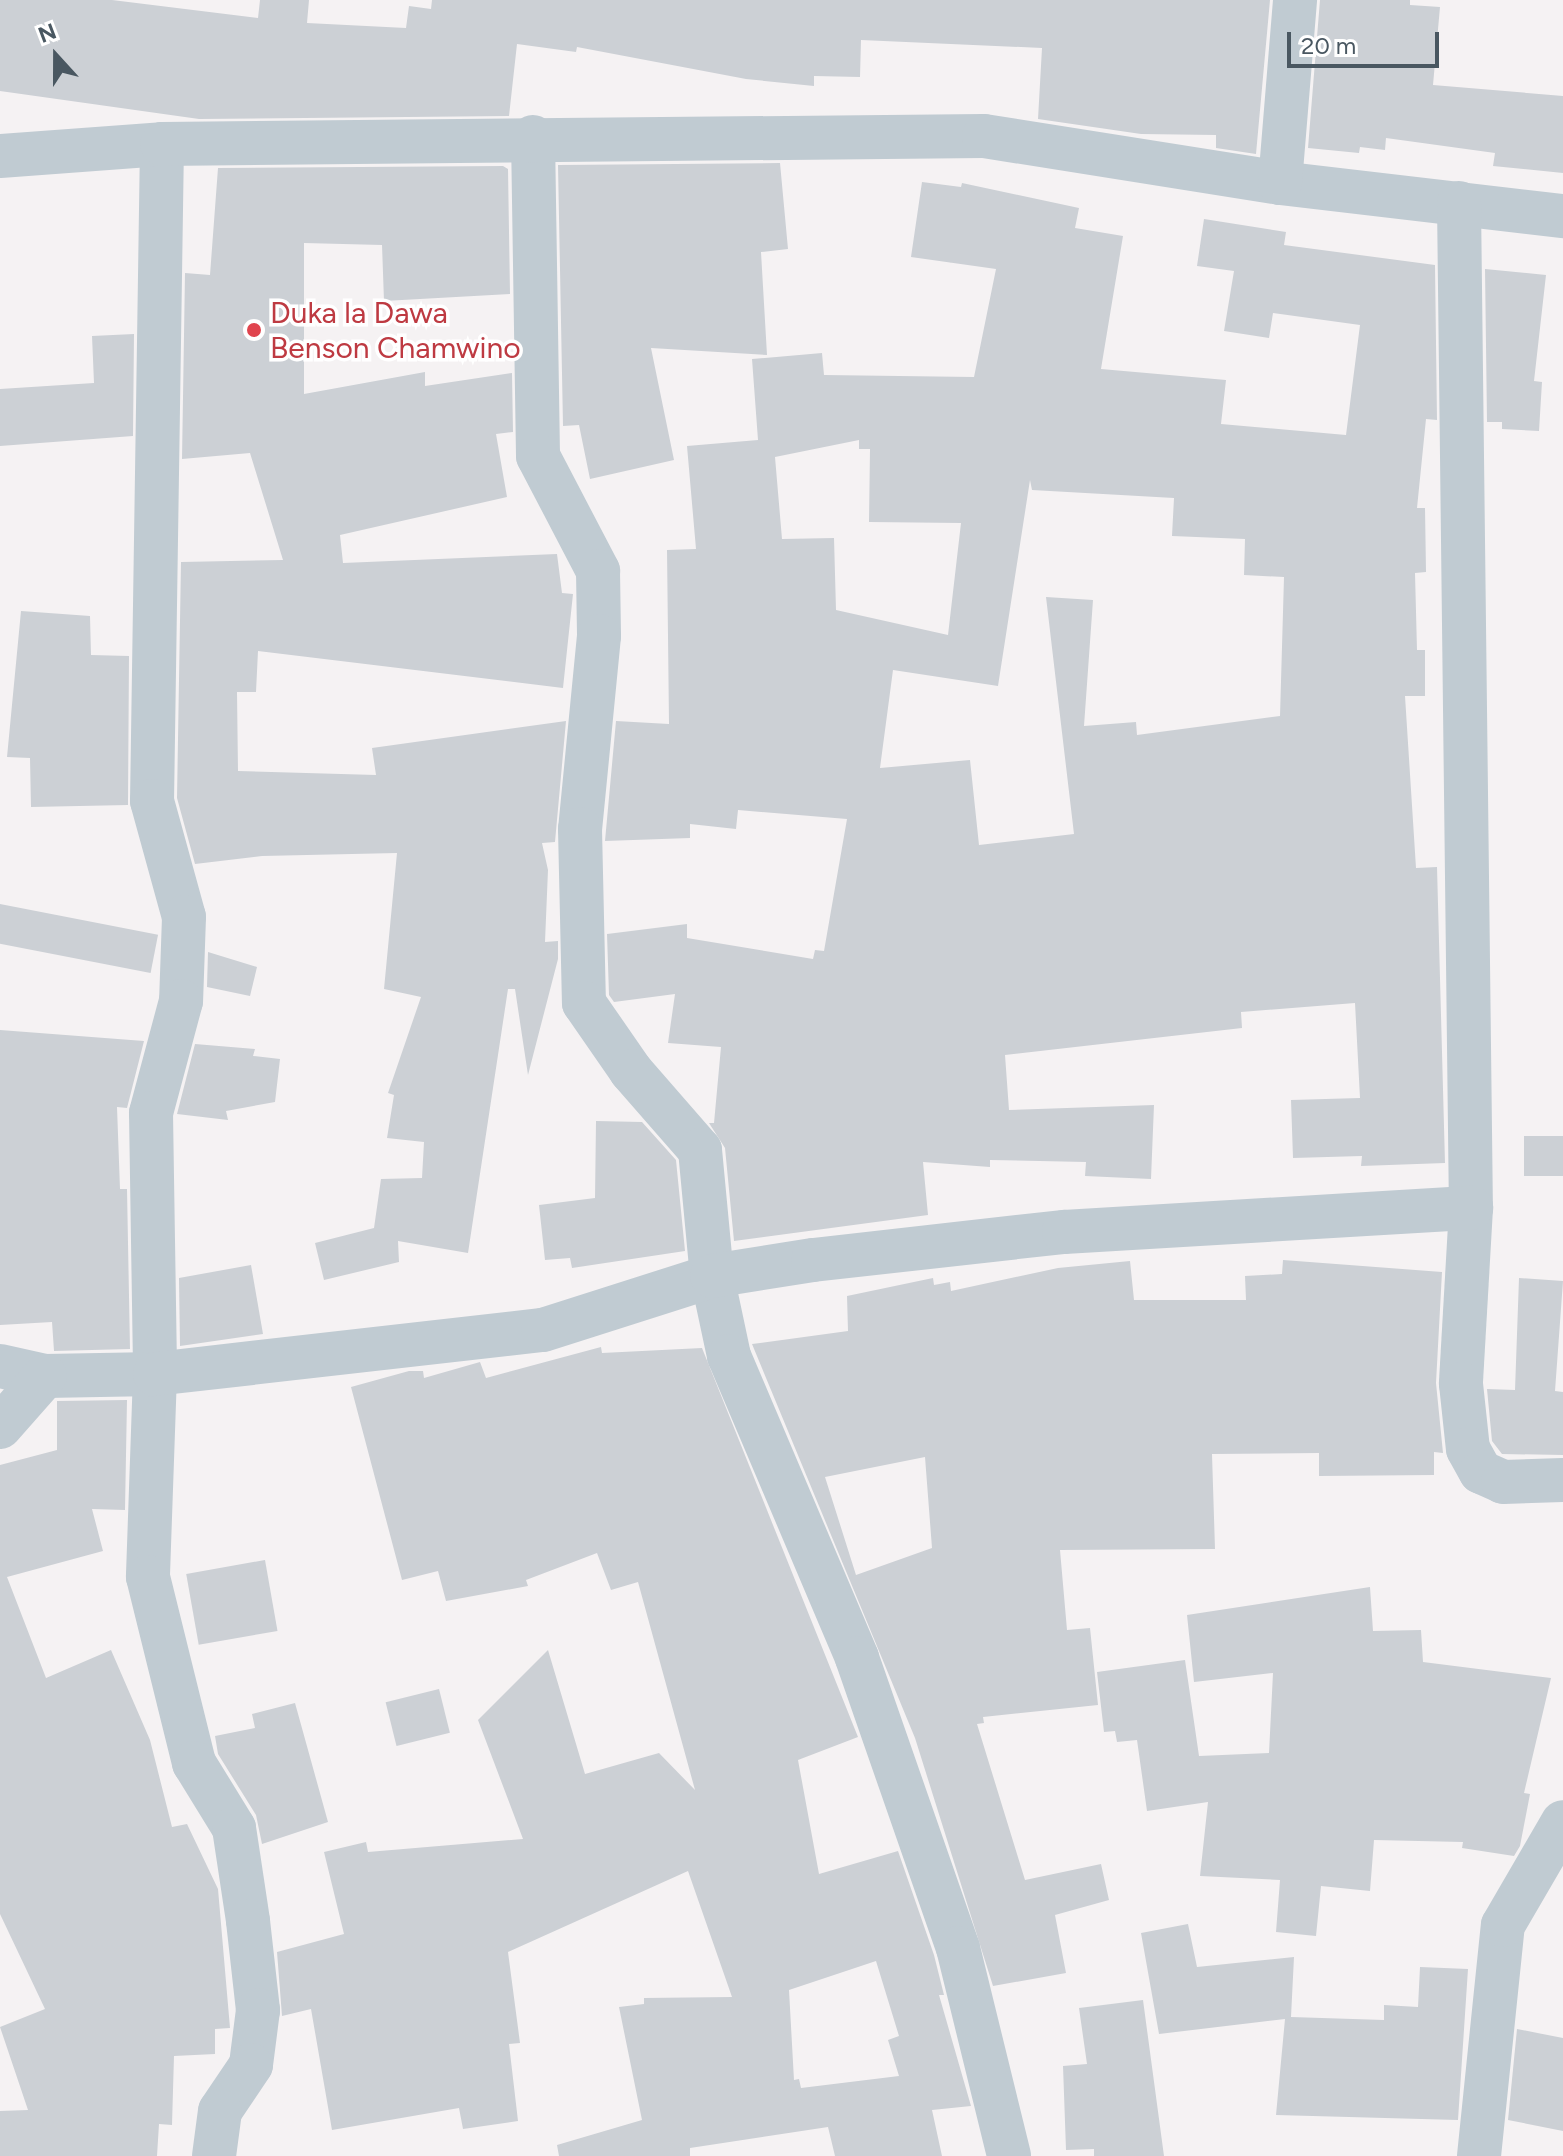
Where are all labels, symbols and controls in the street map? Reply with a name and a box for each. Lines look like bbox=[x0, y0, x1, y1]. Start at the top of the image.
north arrow bbox=[16, 16, 96, 96]
scale bar bbox=[1291, 16, 1443, 66]
text: N bbox=[34, 17, 60, 49]
text: 20 m bbox=[1301, 31, 1356, 60]
place label: Duka la Dawa Benson Chamwino bbox=[270, 295, 521, 366]
marker: Duka la Dawa Benson Chamwino bbox=[245, 321, 263, 339]

